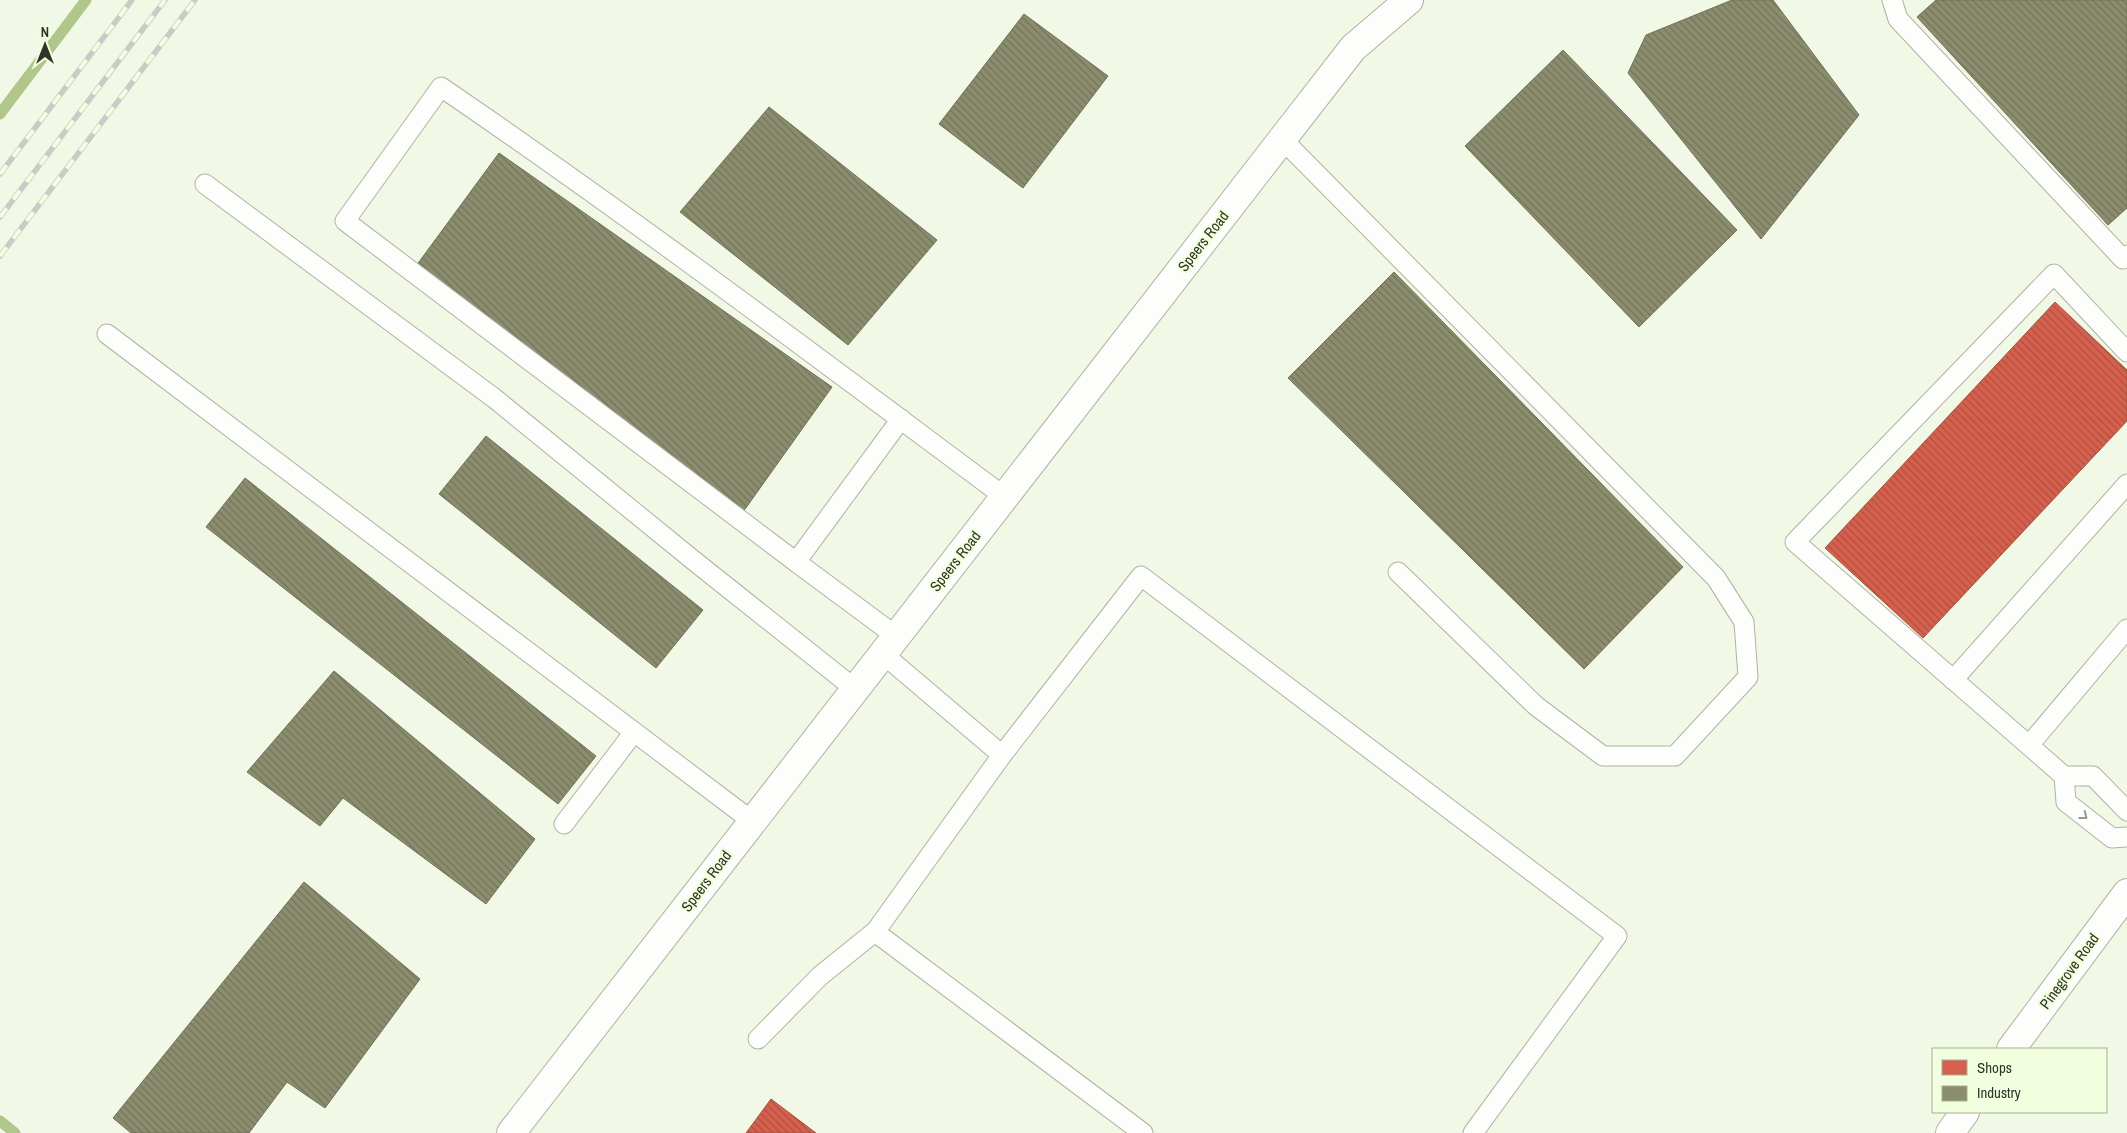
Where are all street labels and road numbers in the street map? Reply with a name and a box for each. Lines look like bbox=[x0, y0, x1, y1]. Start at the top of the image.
street label: Speers Road bbox=[1173, 206, 1233, 276]
street label: Speers Road bbox=[925, 526, 985, 596]
street label: Speers Road bbox=[676, 846, 736, 916]
street label: Pinegrove Road bbox=[2034, 929, 2104, 1013]

